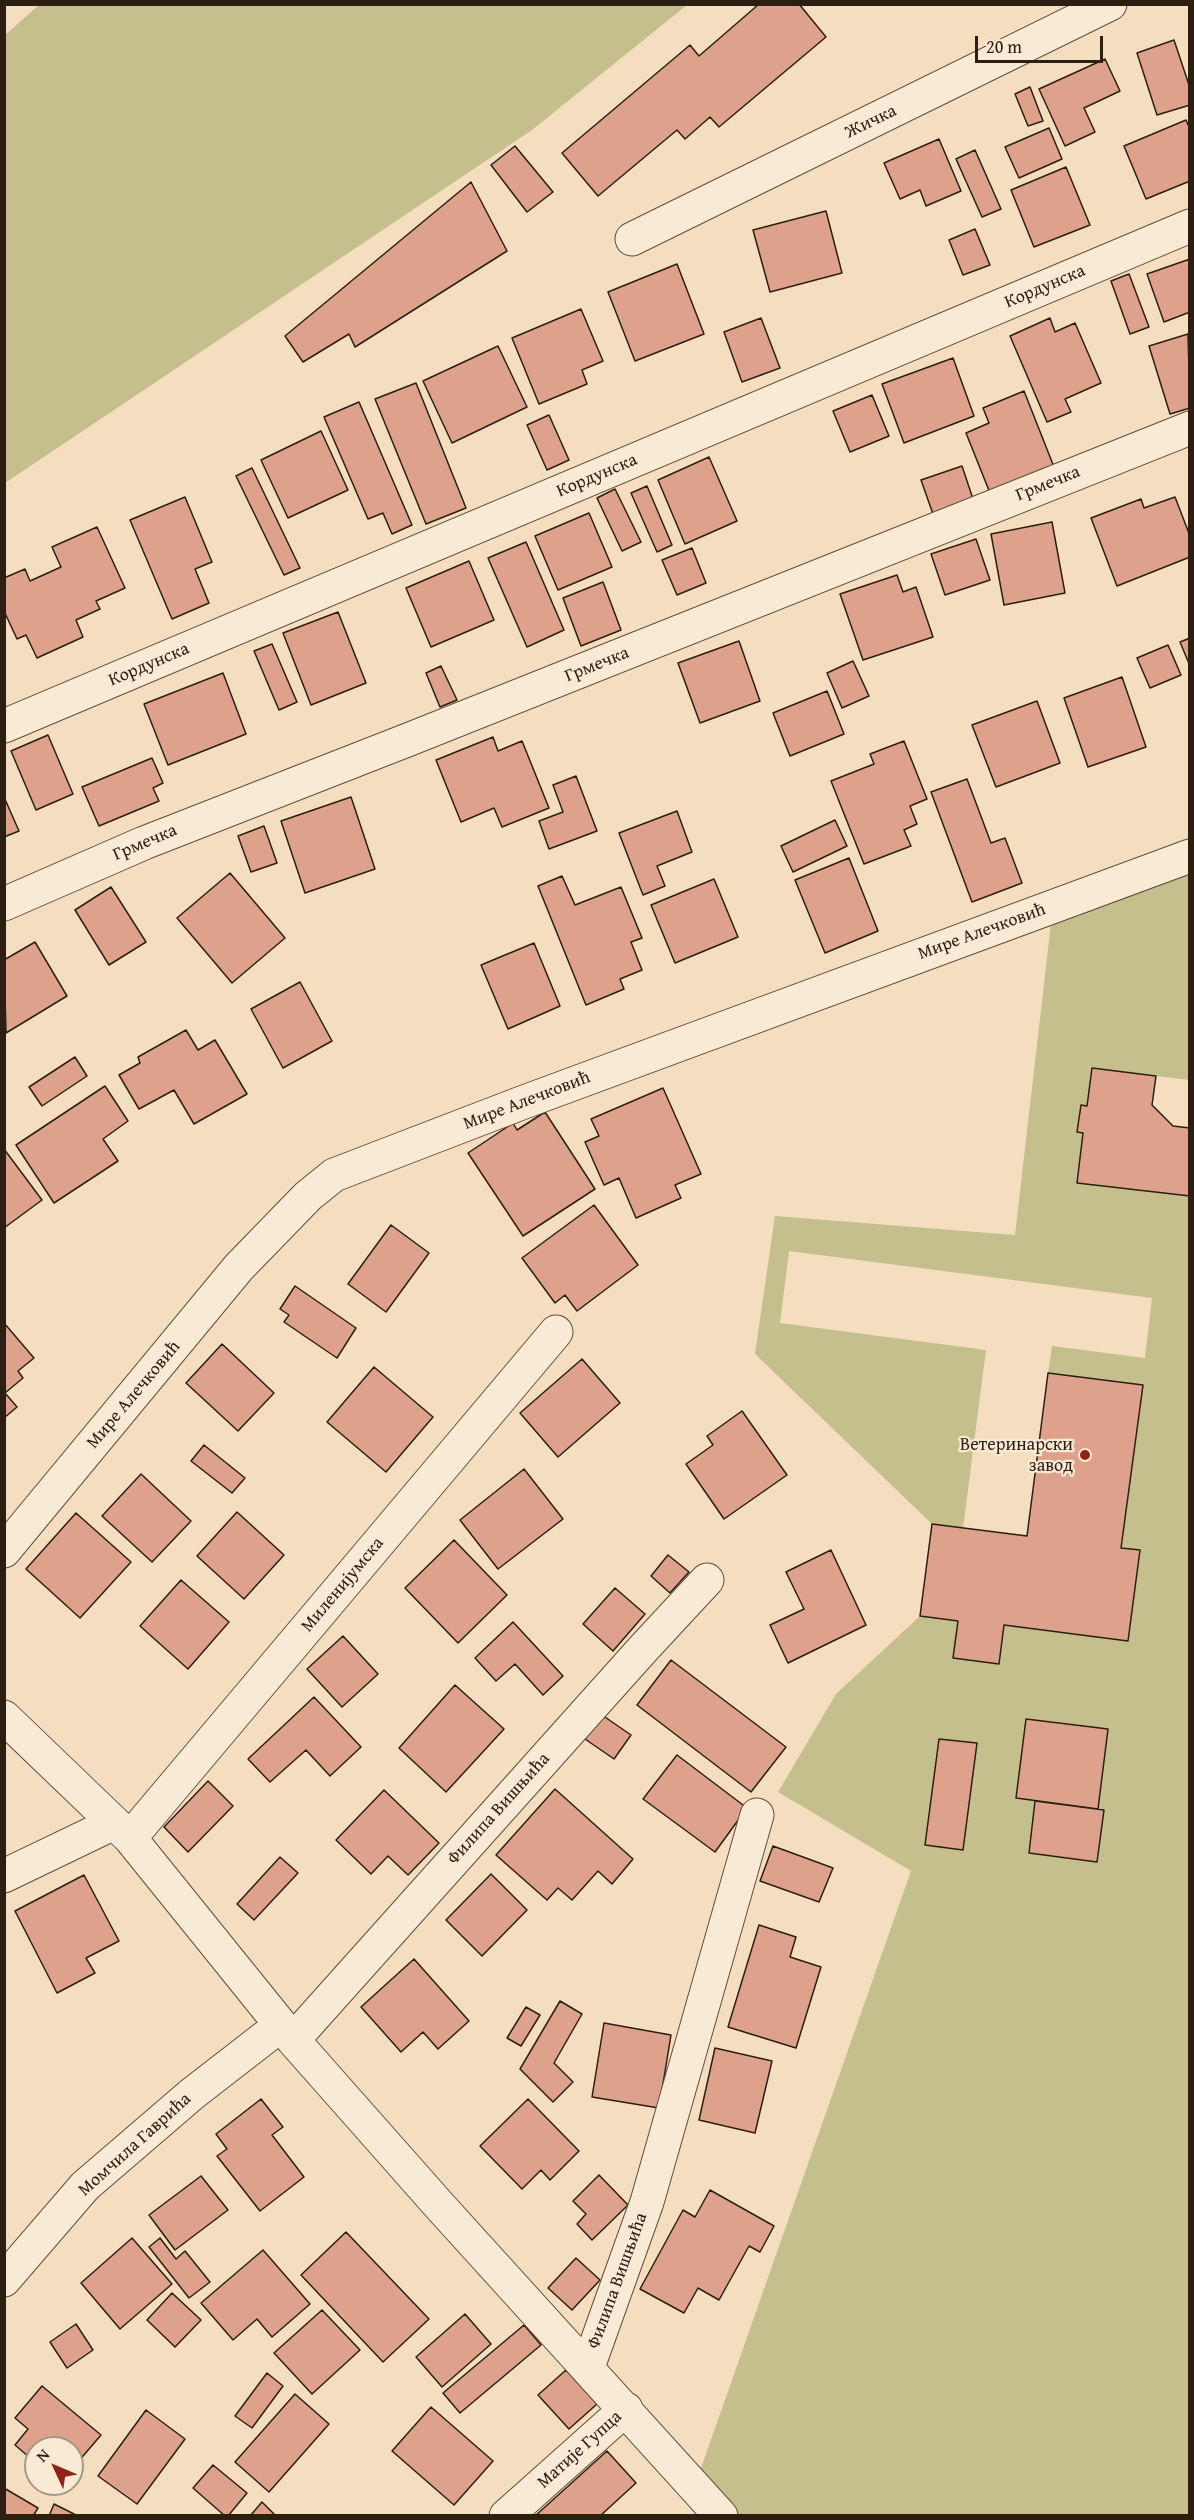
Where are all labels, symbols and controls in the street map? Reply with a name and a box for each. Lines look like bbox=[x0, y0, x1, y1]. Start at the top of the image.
scale bar bbox=[978, 24, 1106, 62]
text: 20 m bbox=[986, 33, 1022, 60]
street label: Жичка bbox=[842, 100, 900, 144]
street label: Кордунска bbox=[1002, 260, 1088, 314]
street label: Кордунска bbox=[554, 449, 640, 503]
street label: Грмечка bbox=[1013, 461, 1083, 507]
street label: Кордунска bbox=[106, 638, 192, 692]
street label: Грмечка bbox=[562, 642, 632, 688]
street label: Грмечка bbox=[110, 820, 180, 866]
street label: Мире Алечковић bbox=[915, 899, 1049, 965]
street label: Мире Алечковић bbox=[461, 1067, 593, 1135]
street label: Мире Алечковић bbox=[83, 1337, 185, 1453]
place label: Ветеринарски завод bbox=[960, 1434, 1073, 1476]
marker: Ветеринарски завод bbox=[1078, 1448, 1092, 1462]
street label: Миленијумска bbox=[297, 1533, 389, 1637]
street label: Филипа Вишњића bbox=[443, 1749, 555, 1869]
street label: Момчила Гаврића bbox=[74, 2089, 196, 2201]
street label: Филипа Вишњића bbox=[583, 2210, 653, 2352]
street label: Матије Гупца bbox=[533, 2406, 627, 2494]
north arrow bbox=[24, 2436, 84, 2496]
text: N bbox=[30, 2443, 55, 2467]

